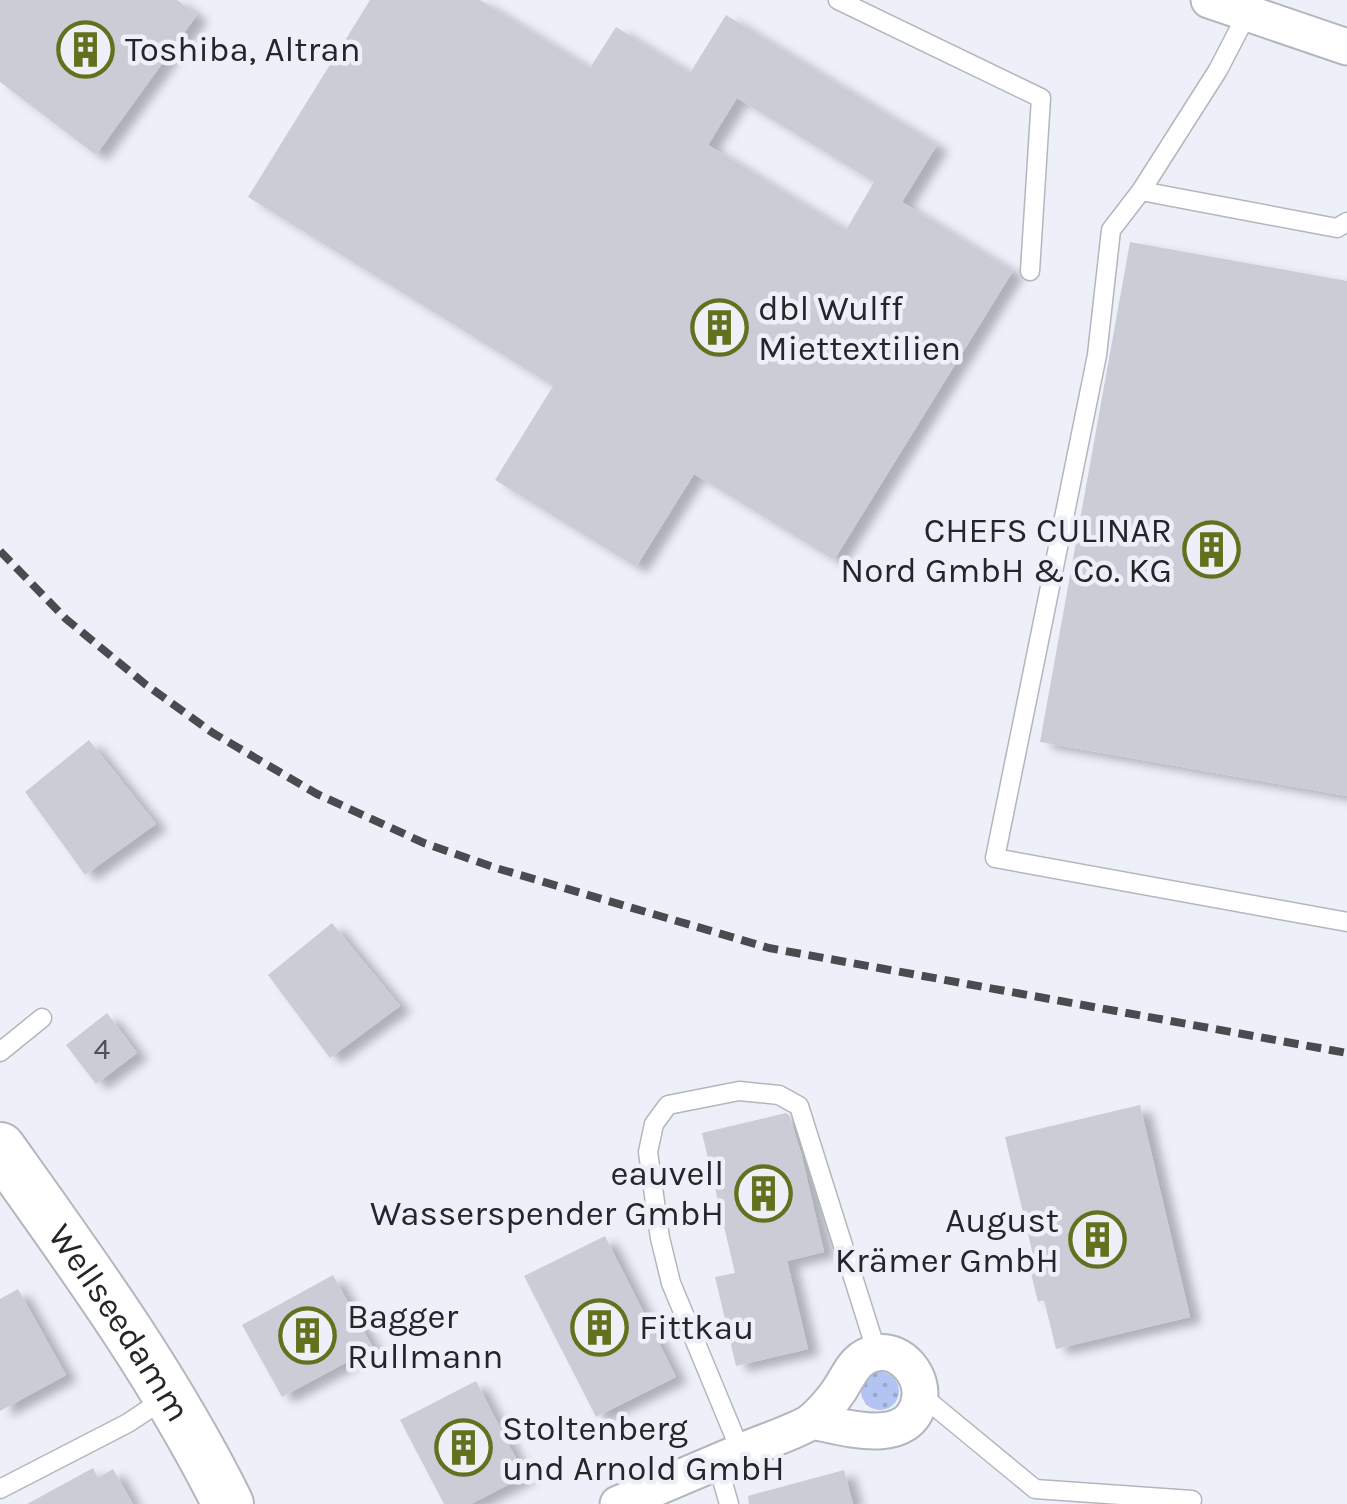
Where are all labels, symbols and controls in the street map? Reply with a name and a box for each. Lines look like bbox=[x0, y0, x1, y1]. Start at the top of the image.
building icon: Toshiba, Altran bbox=[56, 19, 116, 79]
place label: Toshiba, Altran bbox=[125, 29, 361, 70]
place label: dbl Wulff Miettextilien bbox=[758, 288, 961, 369]
building icon: dbl Wulff Miettextilien bbox=[689, 298, 749, 358]
place label: CHEFS CULINAR Nord GmbH & Co. KG bbox=[840, 510, 1172, 591]
building icon: CHEFS CULINAR Nord GmbH & Co. KG bbox=[1181, 520, 1241, 580]
house number: 4 bbox=[94, 1031, 111, 1067]
place label: eauvell Wasserspender GmbH bbox=[370, 1153, 724, 1234]
building icon: eauvell Wasserspender GmbH bbox=[733, 1163, 793, 1223]
place label: August Krämer GmbH bbox=[835, 1200, 1059, 1281]
building icon: August Krämer GmbH bbox=[1068, 1210, 1128, 1270]
street label: Wellseedamm bbox=[40, 1216, 199, 1429]
place label: Bagger Rullmann bbox=[347, 1296, 503, 1377]
building icon: Fittkau bbox=[570, 1297, 630, 1357]
building icon: Bagger Rullmann bbox=[278, 1306, 338, 1366]
place label: Fittkau bbox=[639, 1307, 754, 1348]
place label: Stoltenberg und Arnold GmbH bbox=[502, 1408, 785, 1489]
building icon: Stoltenberg und Arnold GmbH bbox=[433, 1418, 493, 1478]

